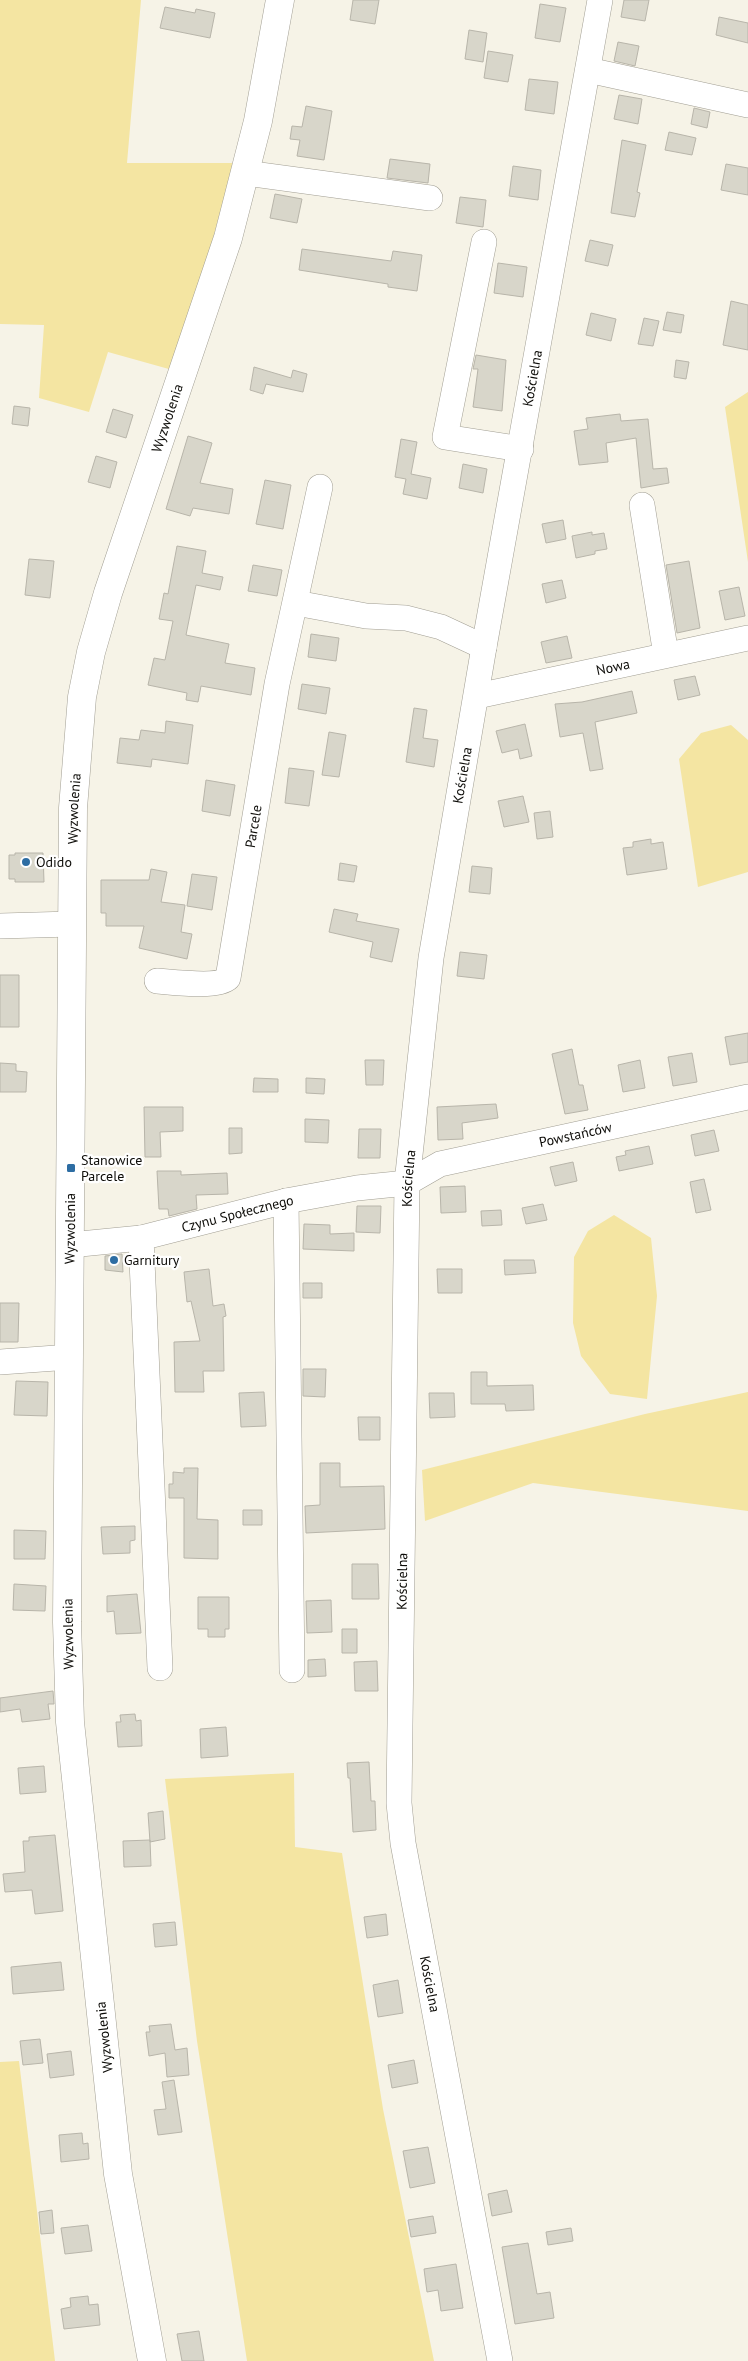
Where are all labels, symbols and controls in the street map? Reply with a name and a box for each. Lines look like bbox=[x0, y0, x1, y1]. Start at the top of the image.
street label: Kościelna bbox=[518, 348, 546, 408]
street label: Wyzwolenia bbox=[147, 381, 187, 455]
street label: Nowa bbox=[594, 655, 631, 679]
street label: Kościelna bbox=[448, 745, 476, 805]
street label: Wyzwolenia bbox=[64, 772, 85, 844]
street label: Parcele bbox=[241, 803, 266, 849]
place label: Odido bbox=[36, 853, 72, 871]
marker: Odido bbox=[20, 856, 32, 868]
street label: Powstańców bbox=[537, 1118, 614, 1151]
street label: Kościelna bbox=[398, 1149, 419, 1207]
place label: Stanowice Parcele bbox=[81, 1151, 142, 1185]
marker: Stanowice Parcele bbox=[65, 1162, 77, 1174]
street label: Czynu Społecznego bbox=[180, 1191, 295, 1236]
street label: Wyzwolenia bbox=[61, 1193, 79, 1264]
place label: Garnitury bbox=[124, 1251, 180, 1269]
marker: Garnitury bbox=[108, 1254, 120, 1266]
street label: Kościelna bbox=[392, 1552, 411, 1610]
street label: Wyzwolenia bbox=[58, 1598, 78, 1670]
street label: Kościelna bbox=[416, 1954, 444, 2014]
street label: Wyzwolenia bbox=[91, 2001, 117, 2073]

